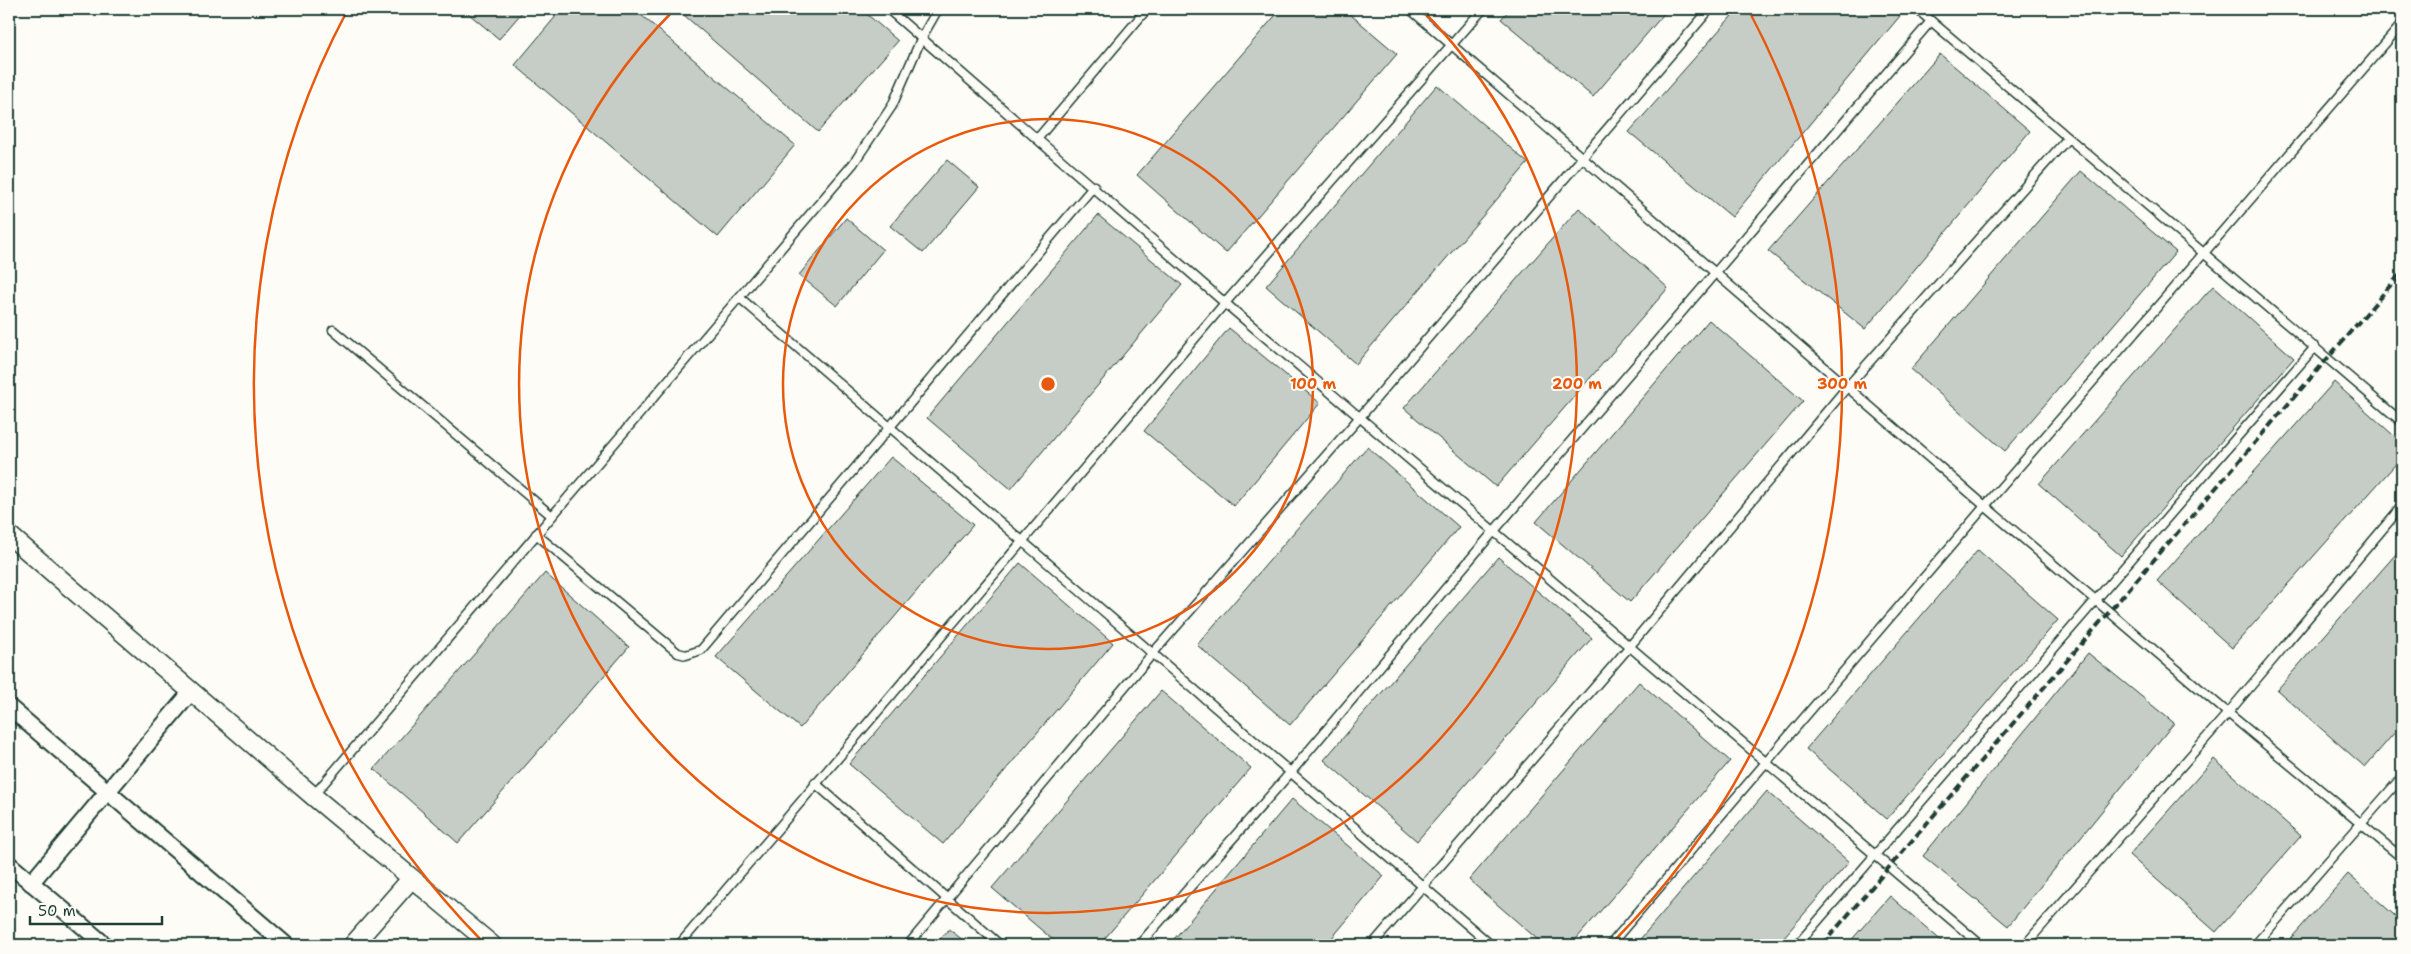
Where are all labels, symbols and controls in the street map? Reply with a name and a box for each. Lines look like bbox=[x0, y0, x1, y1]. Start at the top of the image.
text: 100 m bbox=[1290, 374, 1336, 394]
text: 200 m bbox=[1552, 374, 1602, 394]
text: 300 m bbox=[1817, 374, 1867, 394]
centre of rings bbox=[1039, 375, 1057, 393]
scale bar bbox=[30, 894, 162, 926]
text: 50 m bbox=[38, 901, 76, 921]

